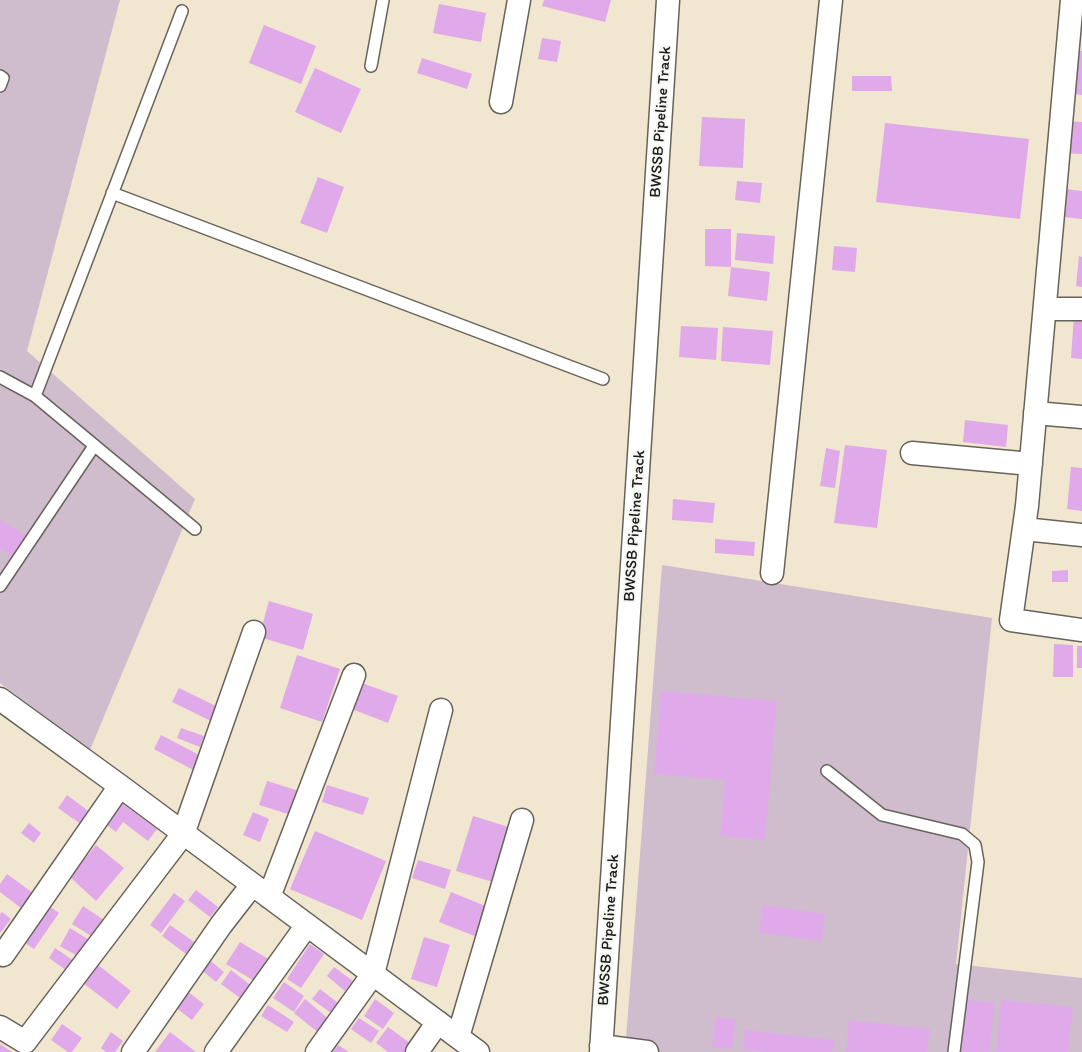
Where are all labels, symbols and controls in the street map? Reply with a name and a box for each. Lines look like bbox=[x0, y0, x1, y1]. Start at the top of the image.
street label: BWSSB Pipeline Track bbox=[646, 46, 676, 198]
street label: BWSSB Pipeline Track bbox=[620, 450, 650, 602]
street label: BWSSB Pipeline Track bbox=[594, 854, 624, 1006]

